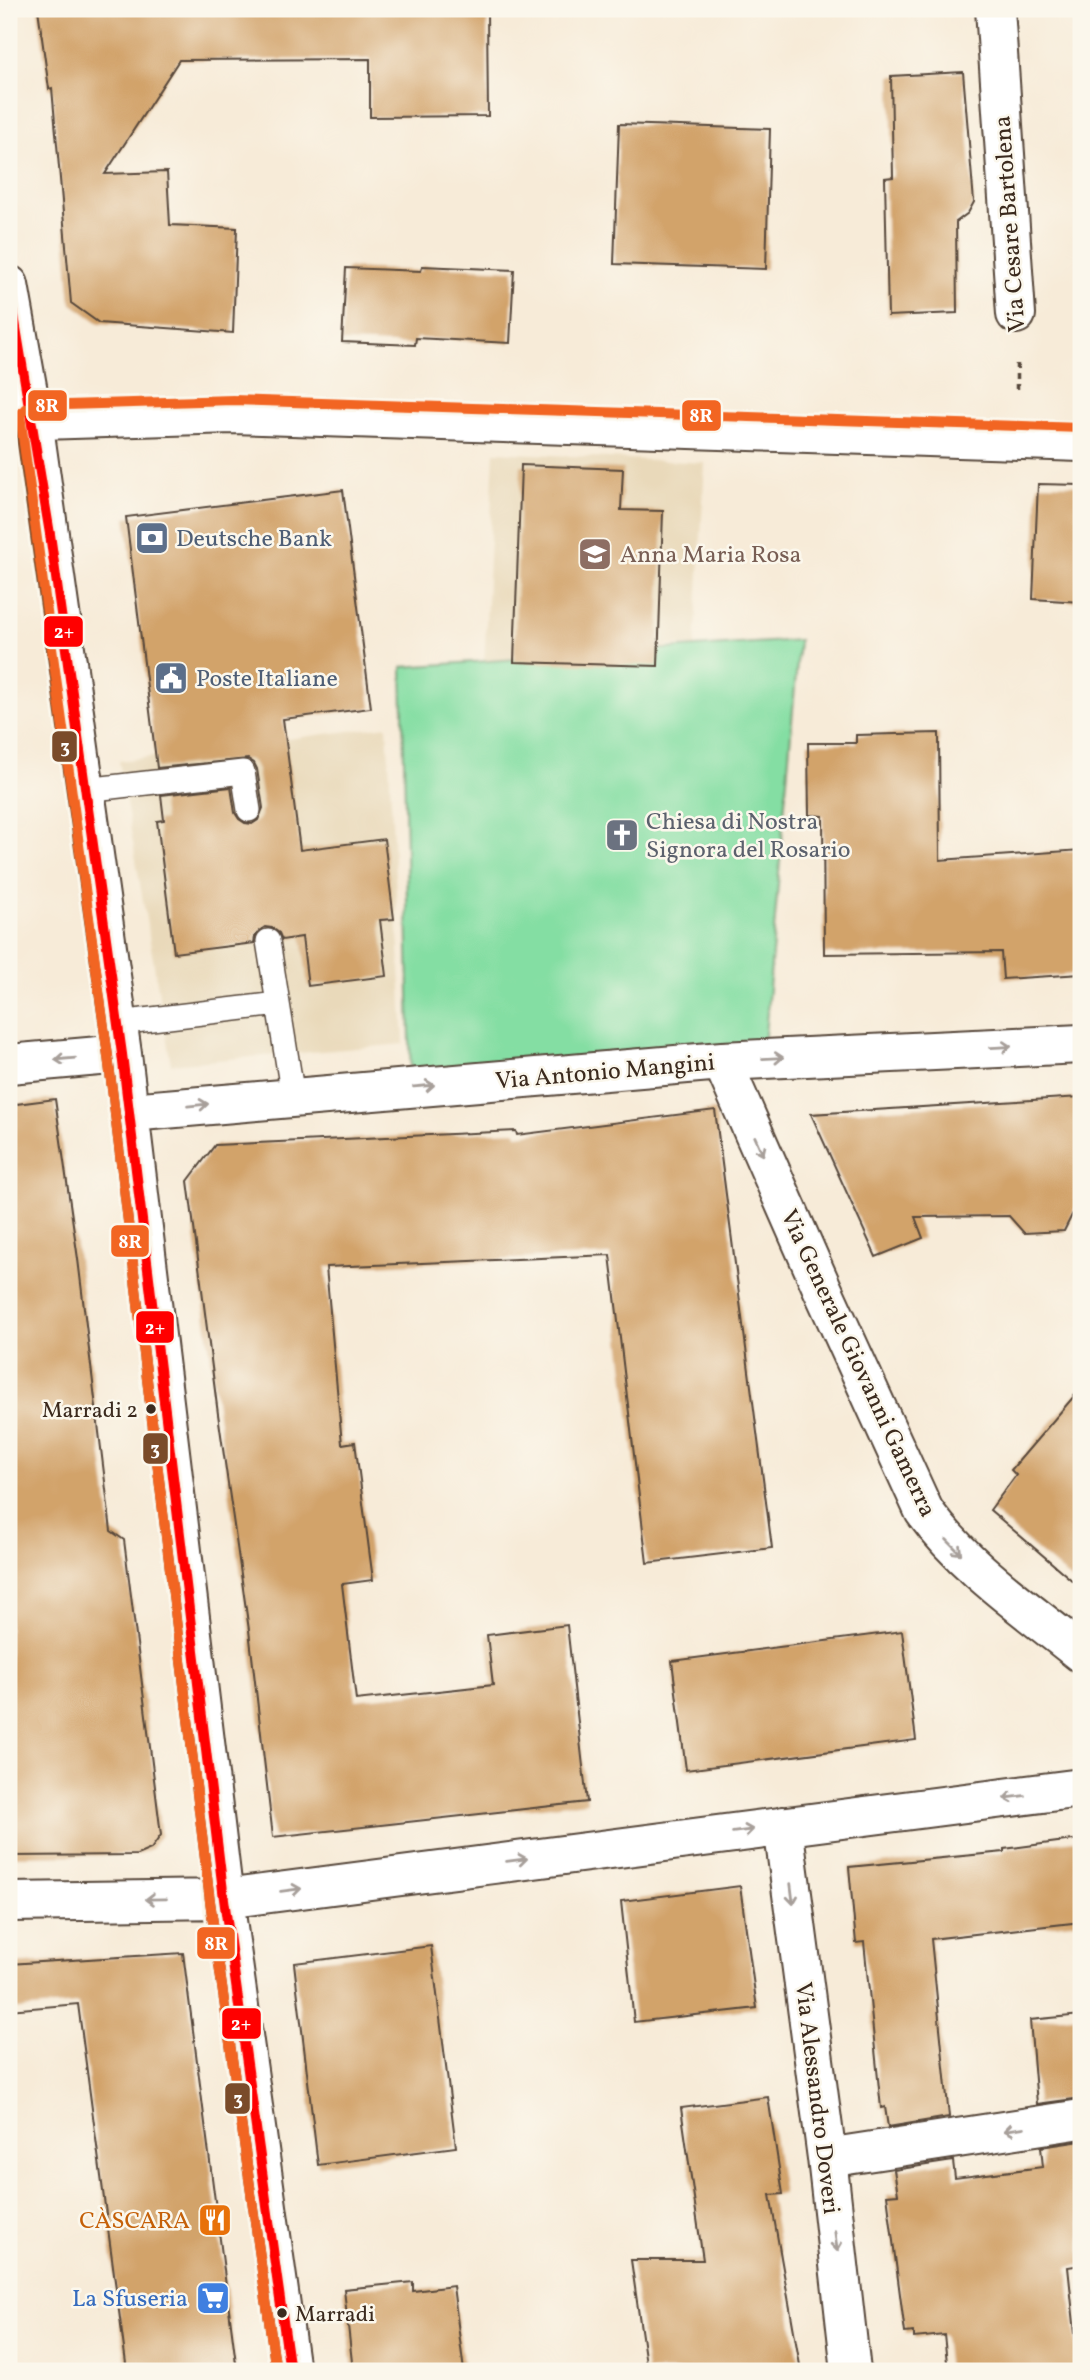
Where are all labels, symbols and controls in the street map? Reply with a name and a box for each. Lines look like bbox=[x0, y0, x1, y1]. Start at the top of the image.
street label: Via Cesare Bartolena bbox=[986, 114, 1036, 333]
line badge: 8R bbox=[27, 389, 68, 422]
text: 8R bbox=[35, 394, 59, 420]
line badge: 8R bbox=[681, 399, 722, 432]
text: 8R bbox=[689, 404, 713, 430]
bank icon: Deutsche Bank bbox=[133, 519, 171, 557]
place label: Deutsche Bank bbox=[176, 523, 332, 557]
school or university icon: Anna Maria Rosa bbox=[576, 535, 614, 573]
place label: Anna Maria Rosa bbox=[620, 539, 802, 573]
line badge: 2+ bbox=[43, 615, 84, 648]
text: 2+ bbox=[54, 620, 74, 646]
public building icon: Poste Italiane bbox=[152, 659, 190, 697]
place label: Poste Italiane bbox=[196, 663, 338, 697]
line badge: 3 bbox=[51, 730, 78, 763]
text: 3 bbox=[60, 735, 70, 761]
place label: Chiesa di Nostra Signora del Rosario bbox=[646, 806, 851, 868]
church icon: Chiesa di Nostra Signora del Rosario bbox=[603, 816, 641, 854]
one-way arrow bbox=[989, 1041, 1012, 1054]
street label: Via Antonio Mangini bbox=[494, 1046, 716, 1100]
one-way arrow bbox=[762, 1051, 785, 1064]
one-way arrow bbox=[55, 1052, 77, 1065]
one-way arrow bbox=[413, 1079, 435, 1092]
one-way arrow bbox=[186, 1098, 209, 1111]
one-way arrow bbox=[753, 1134, 766, 1156]
street label: Via Generale Giovanni Gamerra bbox=[771, 1204, 944, 1523]
line badge: 8R bbox=[110, 1224, 150, 1258]
text: 8R bbox=[118, 1230, 142, 1256]
line badge: 2+ bbox=[135, 1310, 175, 1344]
text: 2+ bbox=[145, 1316, 165, 1342]
place label: Marradi 2 bbox=[42, 1396, 138, 1427]
marker: Marradi 2 bbox=[144, 1402, 158, 1416]
line badge: 3 bbox=[142, 1432, 169, 1465]
text: 3 bbox=[150, 1437, 160, 1463]
one-way arrow bbox=[945, 1538, 962, 1555]
one-way arrow bbox=[1003, 1790, 1025, 1803]
one-way arrow bbox=[731, 1825, 754, 1838]
one-way arrow bbox=[505, 1854, 528, 1867]
one-way arrow bbox=[785, 1882, 798, 1905]
one-way arrow bbox=[280, 1883, 302, 1896]
one-way arrow bbox=[144, 1892, 167, 1906]
line badge: 8R bbox=[196, 1926, 236, 1960]
text: 8R bbox=[204, 1932, 228, 1958]
street label: Via Alessandro Doveri bbox=[785, 1980, 847, 2216]
line badge: 2+ bbox=[221, 2007, 262, 2040]
text: 2+ bbox=[231, 2012, 251, 2038]
line badge: 3 bbox=[224, 2082, 251, 2115]
text: 3 bbox=[233, 2087, 243, 2113]
one-way arrow bbox=[1003, 2123, 1026, 2136]
restaurant icon: CÀSCARA bbox=[196, 2201, 234, 2239]
place label: CÀSCARA bbox=[79, 2205, 190, 2239]
one-way arrow bbox=[830, 2229, 843, 2252]
supermarket icon: La Sfuseria bbox=[194, 2279, 232, 2317]
place label: La Sfuseria bbox=[72, 2283, 188, 2317]
place label: Marradi bbox=[295, 2300, 375, 2331]
marker: Marradi bbox=[275, 2306, 289, 2320]

